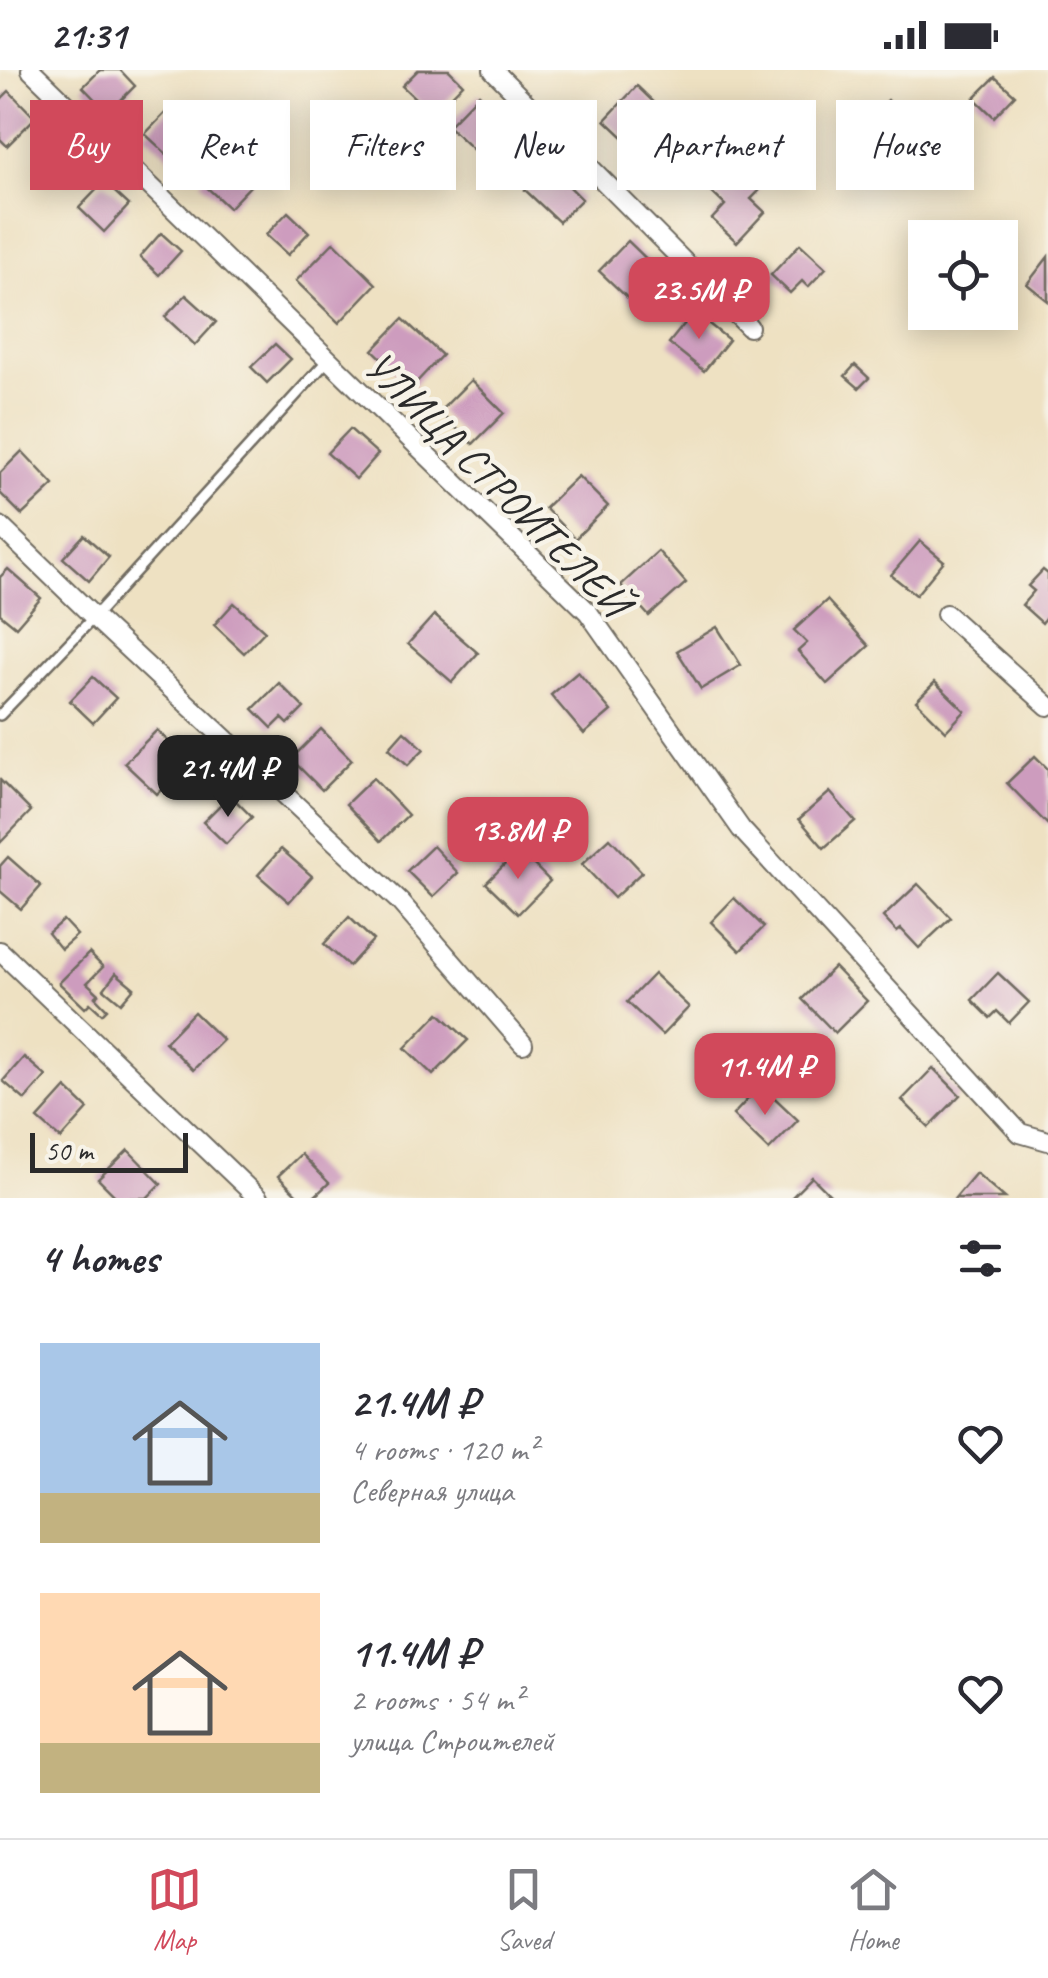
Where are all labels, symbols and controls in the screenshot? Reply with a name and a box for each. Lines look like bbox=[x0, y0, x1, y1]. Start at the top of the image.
text: 21:31 bbox=[50, 12, 126, 59]
chip: Buy bbox=[30, 100, 143, 190]
chip: Rent bbox=[163, 100, 290, 190]
chip: Filters bbox=[310, 100, 456, 190]
chip: New bbox=[476, 100, 597, 190]
chip: Apartment bbox=[617, 100, 816, 190]
chip: House bbox=[836, 100, 974, 190]
map controls bbox=[908, 220, 1018, 330]
button: locate bbox=[908, 220, 1018, 330]
pin: 23.5M ₽ bbox=[607, 257, 791, 342]
text: 23.5M ₽ bbox=[651, 269, 747, 310]
street label: УЛИЦА СТРОИТЕЛЕЙ bbox=[353, 340, 646, 633]
pin: 21.4M ₽ bbox=[136, 735, 320, 820]
text: 21.4M ₽ bbox=[179, 747, 277, 788]
pin: 13.8M ₽ bbox=[426, 797, 610, 882]
text: 13.8M ₽ bbox=[469, 809, 567, 850]
pin: 11.4M ₽ bbox=[673, 1033, 857, 1118]
text: 11.4M ₽ bbox=[716, 1045, 814, 1086]
scale bar bbox=[30, 1128, 188, 1172]
text: 50 m bbox=[45, 1133, 93, 1168]
icon: filters bbox=[953, 1231, 1008, 1286]
text: 4 homes bbox=[40, 1232, 159, 1285]
text: 21.4M ₽ bbox=[350, 1376, 478, 1429]
icon: home bbox=[120, 1383, 240, 1503]
icon: heart bbox=[953, 1416, 1008, 1471]
text: 4 rooms · 120 m² bbox=[350, 1429, 537, 1470]
text: Северная улица bbox=[350, 1470, 514, 1511]
text: 11.4M ₽ bbox=[350, 1626, 478, 1679]
icon: home bbox=[120, 1633, 240, 1753]
icon: heart bbox=[953, 1666, 1008, 1721]
text: 2 rooms · 54 m² bbox=[350, 1679, 523, 1720]
text: улица Строителей bbox=[350, 1720, 554, 1761]
tab: Map bbox=[147, 1862, 202, 1957]
tab: Saved bbox=[496, 1862, 551, 1957]
tab: Home bbox=[846, 1862, 901, 1957]

